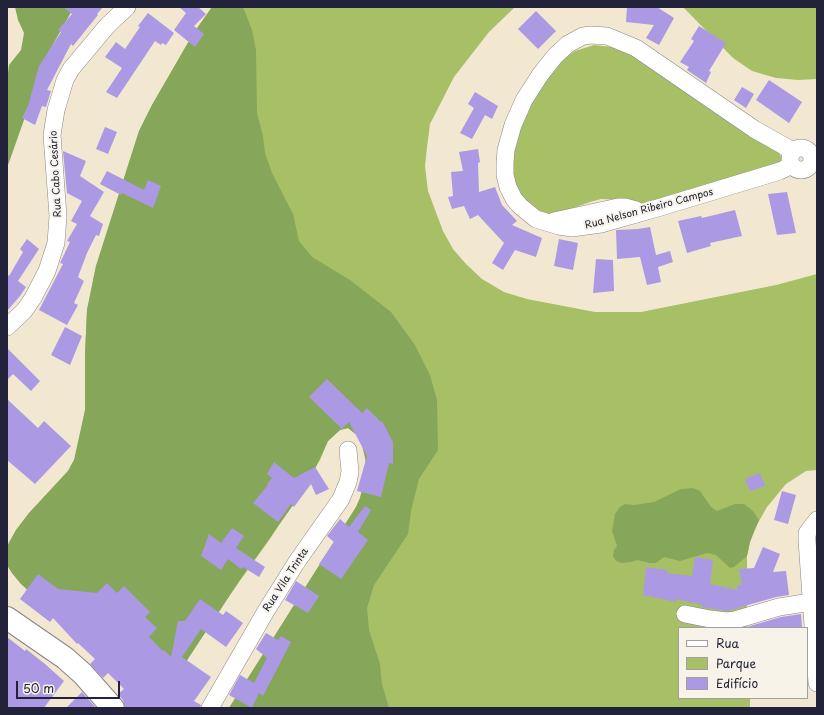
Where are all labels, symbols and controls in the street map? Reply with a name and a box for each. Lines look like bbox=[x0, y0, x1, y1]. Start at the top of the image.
street label: Rua Cabo Cesário bbox=[48, 130, 64, 218]
street label: Rua Nelson Ribeiro Campos bbox=[584, 186, 714, 232]
street label: Rua Vila Trinta bbox=[261, 546, 311, 614]
legend bbox=[678, 627, 808, 699]
text: Rua bbox=[716, 634, 739, 652]
text: Parque bbox=[716, 654, 756, 672]
scale bar bbox=[18, 673, 122, 699]
text: Edifício bbox=[716, 674, 758, 692]
text: 50 m bbox=[23, 679, 54, 697]

